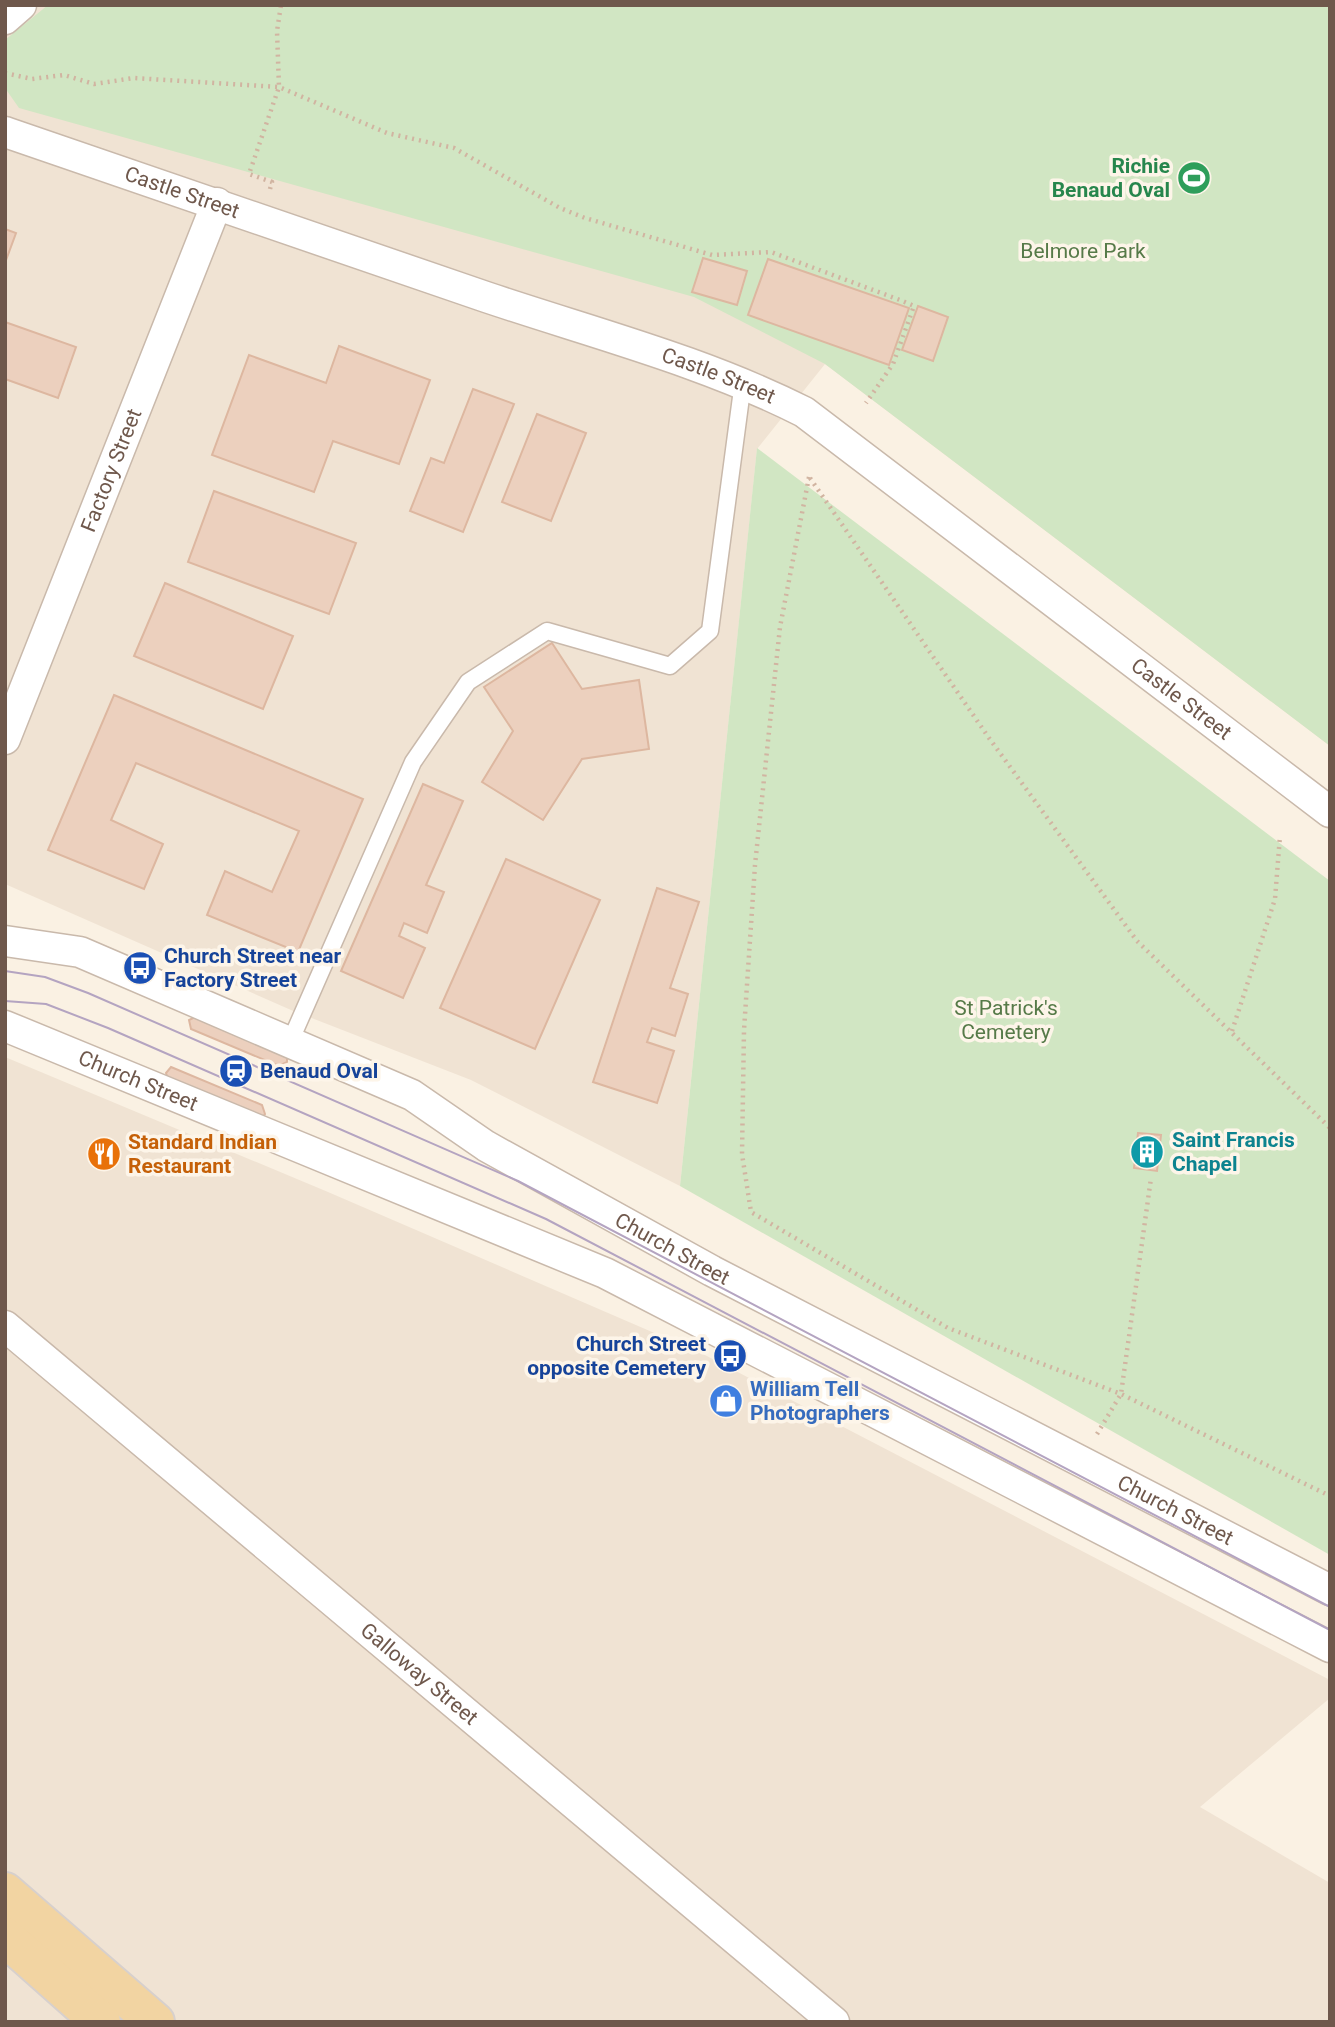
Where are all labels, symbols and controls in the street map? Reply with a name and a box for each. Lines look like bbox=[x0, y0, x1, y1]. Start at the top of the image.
place label: Richie Benaud Oval bbox=[1052, 154, 1170, 202]
sports icon: Richie Benaud Oval bbox=[1175, 159, 1213, 197]
street label: Castle Street bbox=[122, 162, 243, 223]
park label: Belmore Park bbox=[1020, 239, 1146, 263]
street label: Castle Street bbox=[659, 343, 779, 409]
street label: Factory Street bbox=[76, 405, 146, 535]
street label: Castle Street bbox=[1126, 653, 1236, 745]
place label: Church Street near Factory Street bbox=[164, 944, 342, 992]
bus stop icon: Church Street near Factory Street bbox=[121, 949, 159, 987]
park label: St Patrick's Cemetery bbox=[954, 996, 1058, 1044]
street label: Church Street bbox=[75, 1046, 202, 1116]
station icon: Benaud Oval bbox=[217, 1052, 255, 1090]
place label: Benaud Oval bbox=[260, 1059, 378, 1083]
place label: Saint Francis Chapel bbox=[1172, 1128, 1295, 1176]
place label: Standard Indian Restaurant bbox=[128, 1130, 277, 1178]
building icon: Saint Francis Chapel bbox=[1128, 1133, 1166, 1171]
restaurant icon: Standard Indian Restaurant bbox=[85, 1135, 123, 1173]
street label: Church Street bbox=[611, 1208, 734, 1290]
place label: Church Street opposite Cemetery bbox=[527, 1332, 706, 1380]
bus stop icon: Church Street opposite Cemetery bbox=[711, 1337, 749, 1375]
place label: William Tell Photographers bbox=[750, 1377, 890, 1425]
shop icon: William Tell Photographers bbox=[707, 1382, 745, 1420]
street label: Church Street bbox=[1114, 1470, 1237, 1550]
street label: Galloway Street bbox=[356, 1618, 483, 1730]

